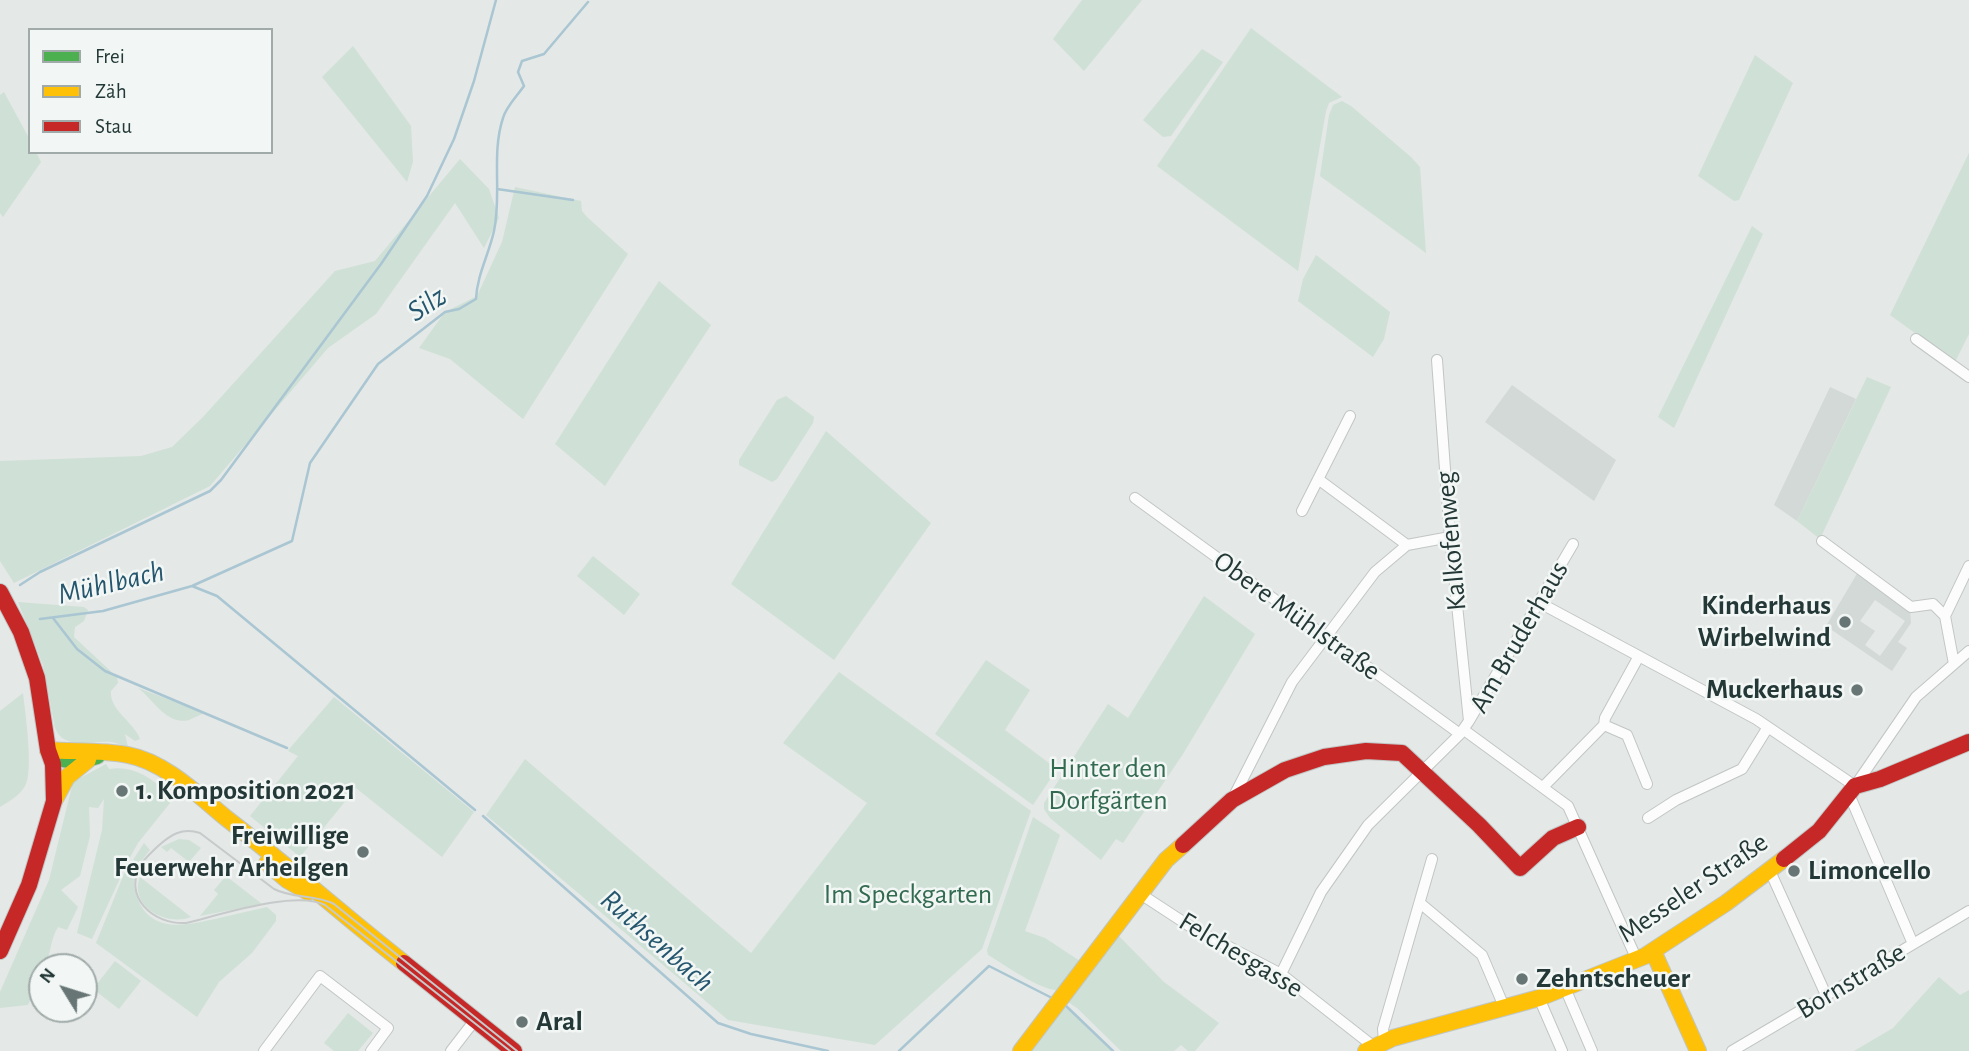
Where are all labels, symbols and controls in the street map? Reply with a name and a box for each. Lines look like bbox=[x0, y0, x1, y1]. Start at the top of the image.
legend bbox=[28, 28, 273, 154]
text: Frei bbox=[95, 46, 125, 67]
text: Zäh bbox=[95, 81, 127, 102]
text: Stau bbox=[95, 116, 132, 137]
water label: Silz bbox=[401, 278, 453, 330]
street label: Kalkofenweg bbox=[1428, 470, 1474, 612]
street label: Obere Mühlstraße bbox=[1207, 544, 1387, 688]
water label: Mühlbach bbox=[54, 553, 168, 613]
street label: Am Bruderhaus bbox=[1462, 555, 1576, 719]
place label: Kinderhaus Wirbelwind bbox=[1697, 589, 1831, 655]
marker: Kinderhaus Wirbelwind bbox=[1837, 614, 1853, 630]
place label: Muckerhaus bbox=[1706, 673, 1843, 707]
marker: Muckerhaus bbox=[1849, 682, 1865, 698]
park label: Hinter den Dorfgärten bbox=[1048, 752, 1168, 818]
place label: 1. Komposition 2021 bbox=[136, 774, 356, 808]
marker: 1. Komposition 2021 bbox=[114, 783, 130, 799]
place label: Freiwillige Feuerwehr Arheilgen bbox=[114, 819, 349, 885]
street label: Messeler Straße bbox=[1612, 825, 1774, 951]
marker: Freiwillige Feuerwehr Arheilgen bbox=[355, 844, 371, 860]
place label: Limoncello bbox=[1808, 854, 1931, 888]
marker: Limoncello bbox=[1786, 863, 1802, 879]
park label: Im Speckgarten bbox=[824, 878, 992, 912]
water label: Ruthsenbach bbox=[593, 882, 721, 1000]
street label: Felchesgasse bbox=[1173, 905, 1309, 1005]
street label: Bornstraße bbox=[1790, 935, 1912, 1027]
north arrow bbox=[28, 953, 98, 1023]
place label: Zehntscheuer bbox=[1536, 962, 1690, 996]
text: N bbox=[36, 965, 59, 987]
marker: Zehntscheuer bbox=[1514, 971, 1530, 987]
place label: Aral bbox=[536, 1005, 583, 1039]
marker: Aral bbox=[514, 1014, 530, 1030]

